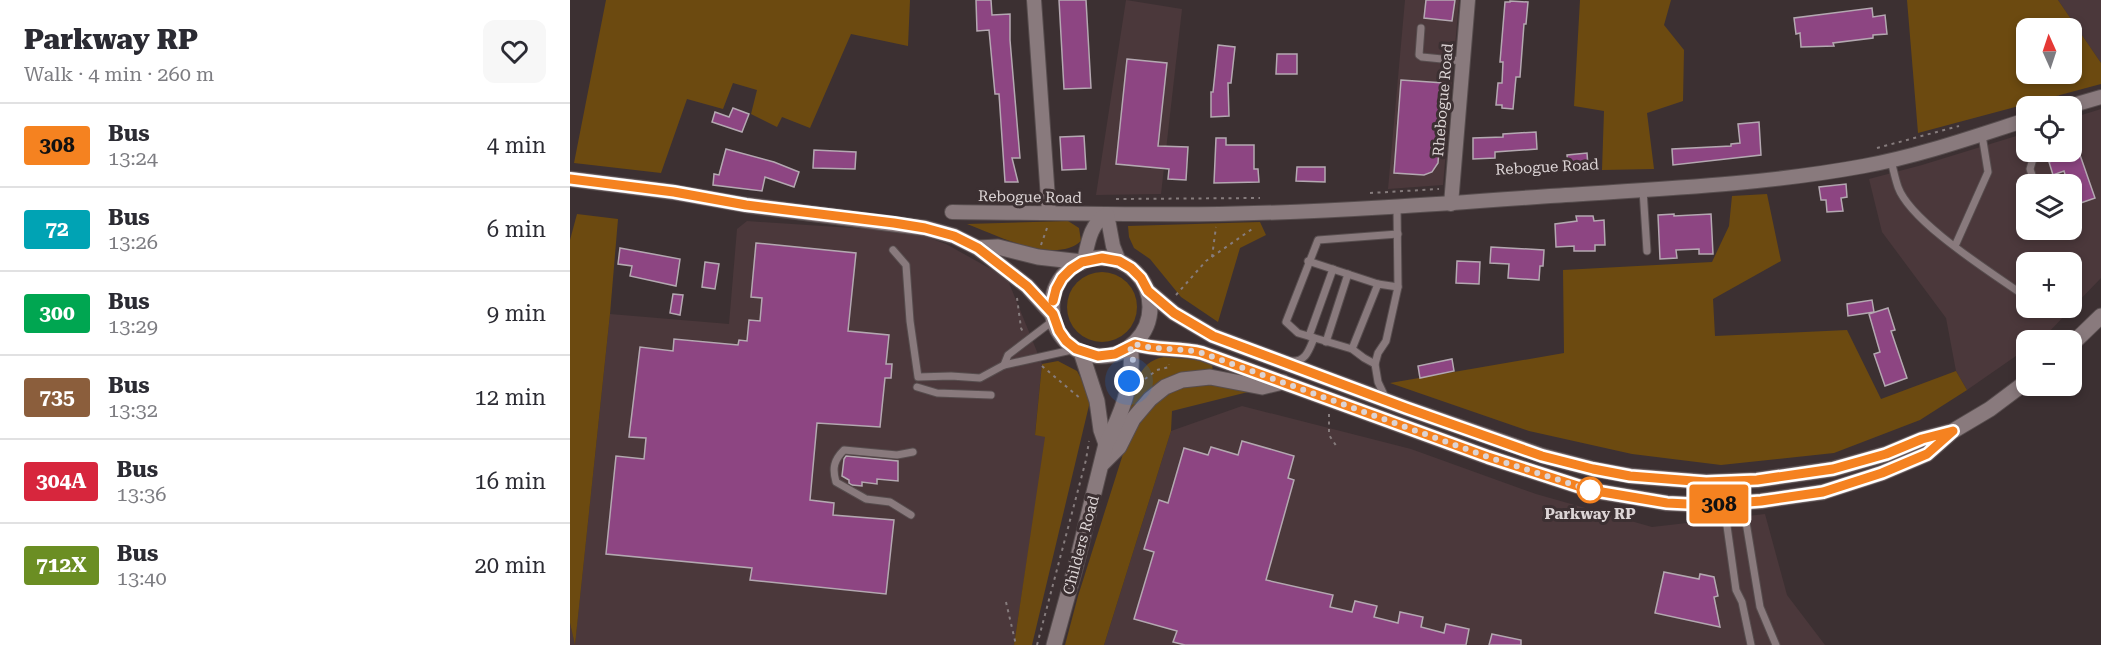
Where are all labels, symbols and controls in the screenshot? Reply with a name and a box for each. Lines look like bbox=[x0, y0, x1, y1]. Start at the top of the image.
north arrow bbox=[2016, 18, 2082, 84]
map controls bbox=[2016, 18, 2082, 396]
button: heart bbox=[483, 20, 546, 83]
text: Parkway RP bbox=[24, 23, 198, 56]
street label: Rhebogue Road bbox=[1429, 42, 1457, 157]
text: Walk · 4 min · 260 m bbox=[24, 62, 214, 86]
button: locate bbox=[2016, 96, 2082, 162]
text: Bus bbox=[108, 121, 150, 146]
text: 308 bbox=[39, 133, 75, 157]
text: 4 min bbox=[487, 133, 546, 158]
text: 13:24 bbox=[108, 146, 158, 170]
street label: Rebogue Road bbox=[1495, 155, 1600, 179]
button: layers bbox=[2016, 174, 2082, 240]
street label: Rebogue Road bbox=[978, 187, 1082, 207]
text: Bus bbox=[108, 205, 150, 230]
text: 72 bbox=[45, 217, 69, 241]
text: 6 min bbox=[487, 217, 546, 242]
text: 13:26 bbox=[108, 230, 158, 254]
button: + bbox=[2016, 252, 2082, 318]
text: Bus bbox=[108, 289, 150, 314]
text: 300 bbox=[39, 301, 75, 325]
text: 9 min bbox=[487, 301, 546, 326]
text: 13:29 bbox=[108, 314, 158, 338]
button: − bbox=[2016, 330, 2082, 396]
your location bbox=[1114, 366, 1144, 396]
text: Bus bbox=[108, 373, 150, 398]
text: 735 bbox=[39, 385, 75, 409]
text: 12 min bbox=[475, 385, 546, 410]
text: 13:32 bbox=[108, 398, 158, 422]
text: Bus bbox=[116, 457, 158, 482]
text: 304A bbox=[36, 469, 86, 493]
text: 16 min bbox=[475, 469, 546, 494]
marker: Parkway RP bbox=[1577, 477, 1603, 503]
text: 13:36 bbox=[116, 482, 166, 506]
line badge: 308 bbox=[1684, 484, 1754, 524]
text: 308 bbox=[1701, 492, 1737, 516]
street label: Childers Road bbox=[1059, 493, 1103, 596]
place label: Parkway RP bbox=[1544, 505, 1636, 523]
text: Bus bbox=[117, 541, 158, 566]
text: 712X bbox=[36, 553, 87, 577]
text: 20 min bbox=[475, 553, 546, 578]
text: 13:40 bbox=[117, 566, 167, 590]

